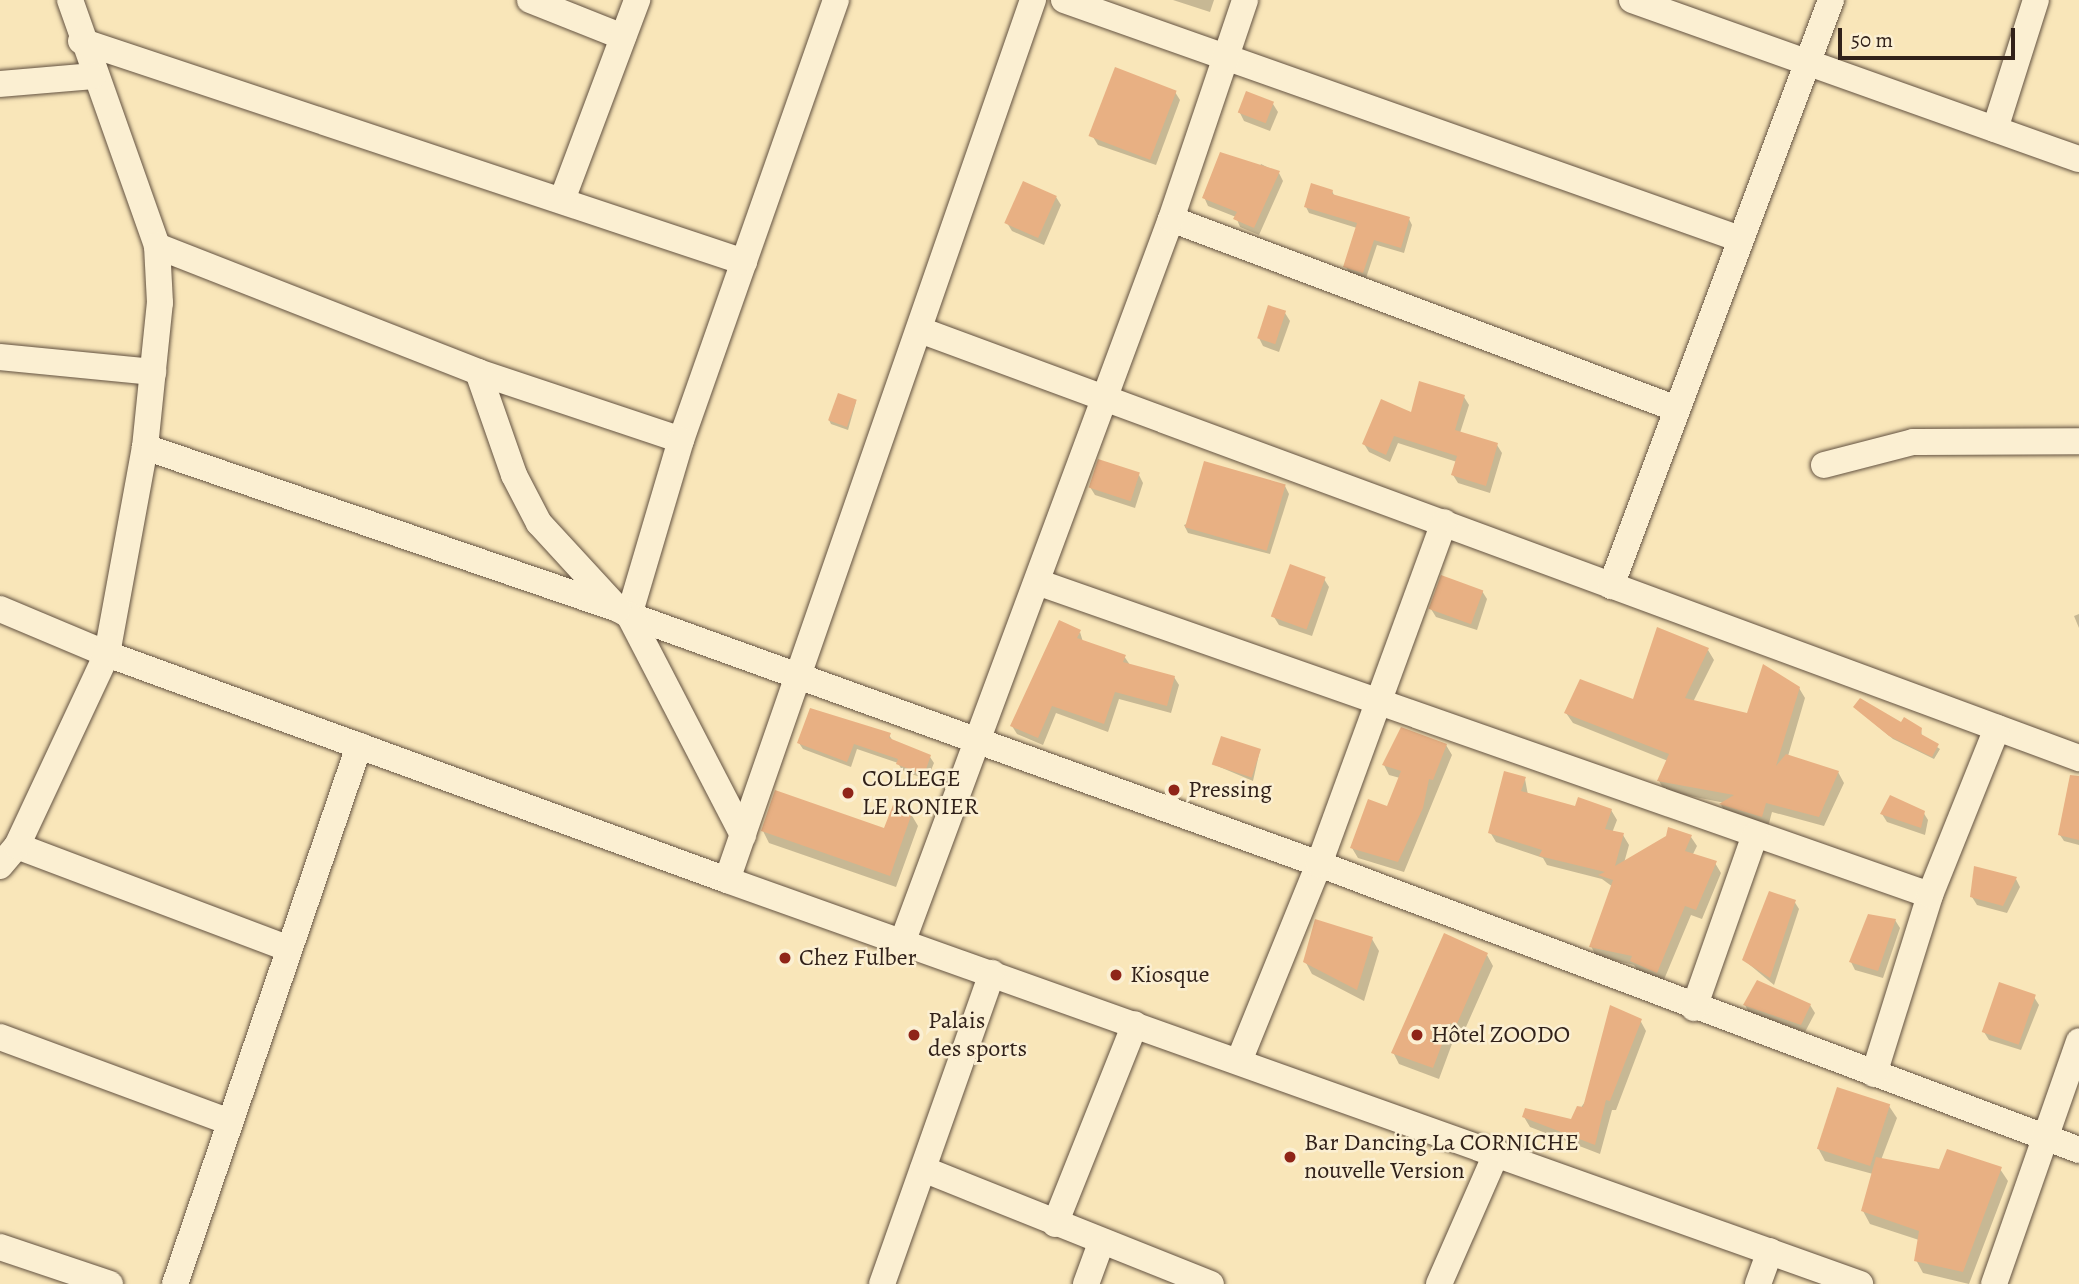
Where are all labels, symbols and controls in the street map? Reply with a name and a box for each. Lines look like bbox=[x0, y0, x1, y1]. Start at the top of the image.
scale bar bbox=[1841, 14, 2018, 58]
text: 50 m bbox=[1851, 26, 1893, 54]
place label: COLLEGE LE RONIER bbox=[862, 765, 978, 821]
place label: Pressing bbox=[1188, 776, 1272, 804]
marker: Pressing bbox=[1166, 782, 1182, 798]
marker: COLLEGE LE RONIER bbox=[840, 785, 856, 801]
place label: Chez Fulber bbox=[799, 944, 917, 972]
marker: Chez Fulber bbox=[777, 950, 793, 966]
place label: Kiosque bbox=[1130, 961, 1210, 989]
marker: Kiosque bbox=[1108, 967, 1124, 983]
place label: Palais des sports bbox=[928, 1007, 1027, 1063]
place label: Hôtel ZOODO bbox=[1431, 1021, 1570, 1049]
marker: Palais des sports bbox=[906, 1027, 922, 1043]
marker: Hôtel ZOODO bbox=[1409, 1027, 1425, 1043]
place label: Bar Dancing La CORNICHE nouvelle Version bbox=[1304, 1129, 1579, 1185]
marker: Bar Dancing La CORNICHE nouvelle Version bbox=[1282, 1149, 1298, 1165]

